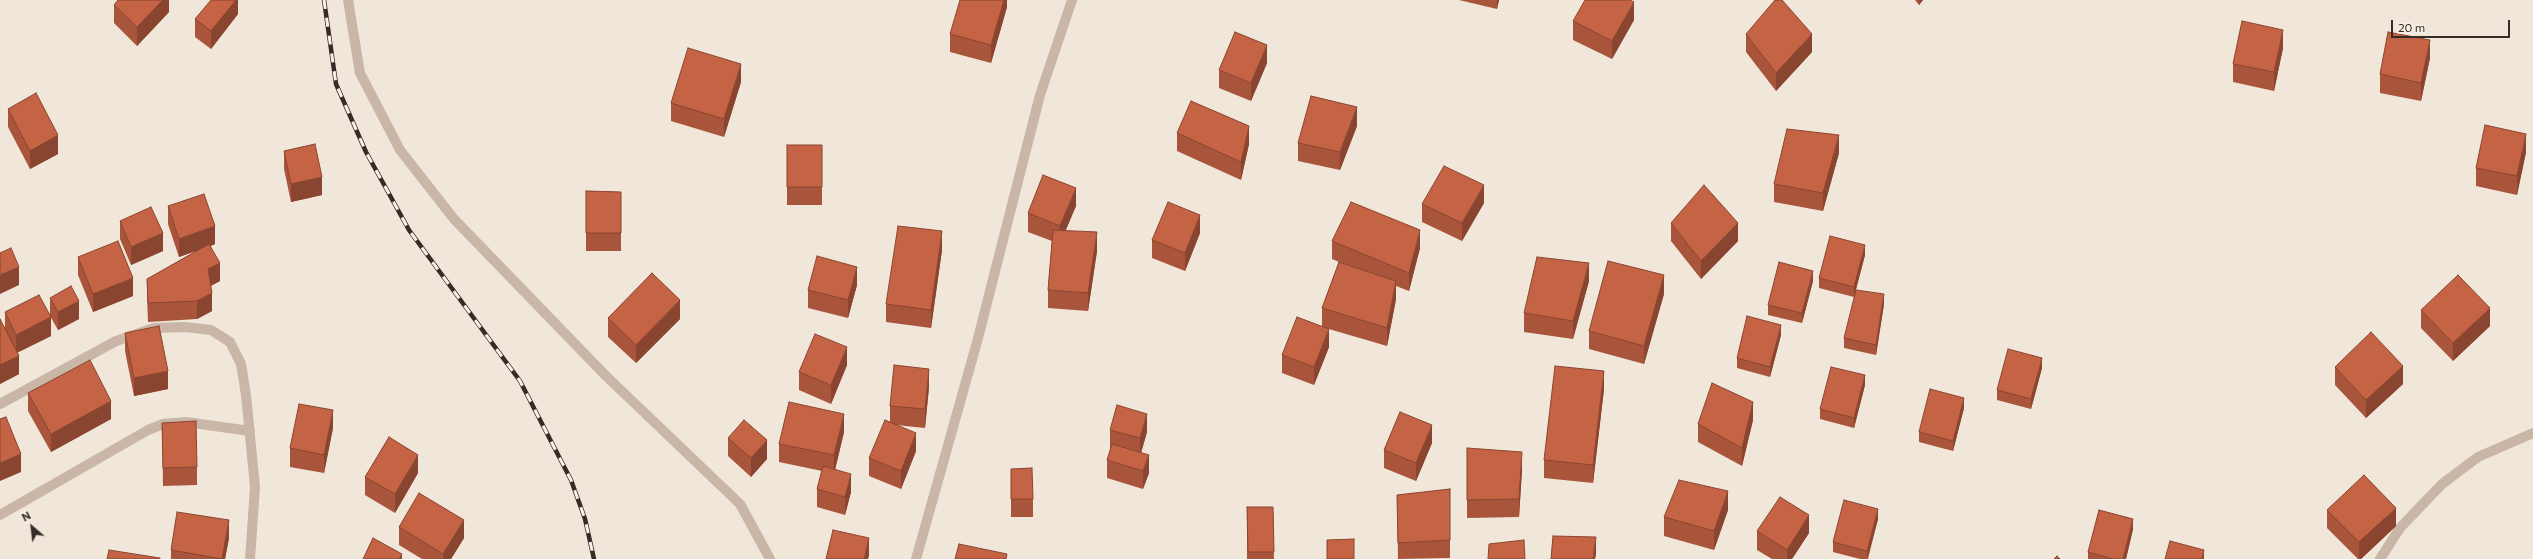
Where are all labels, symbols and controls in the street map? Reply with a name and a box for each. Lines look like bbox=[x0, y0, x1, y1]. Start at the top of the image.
scale bar bbox=[2393, 12, 2512, 38]
text: 20 m bbox=[2398, 20, 2425, 34]
north arrow bbox=[12, 507, 52, 547]
text: N bbox=[19, 508, 33, 524]

